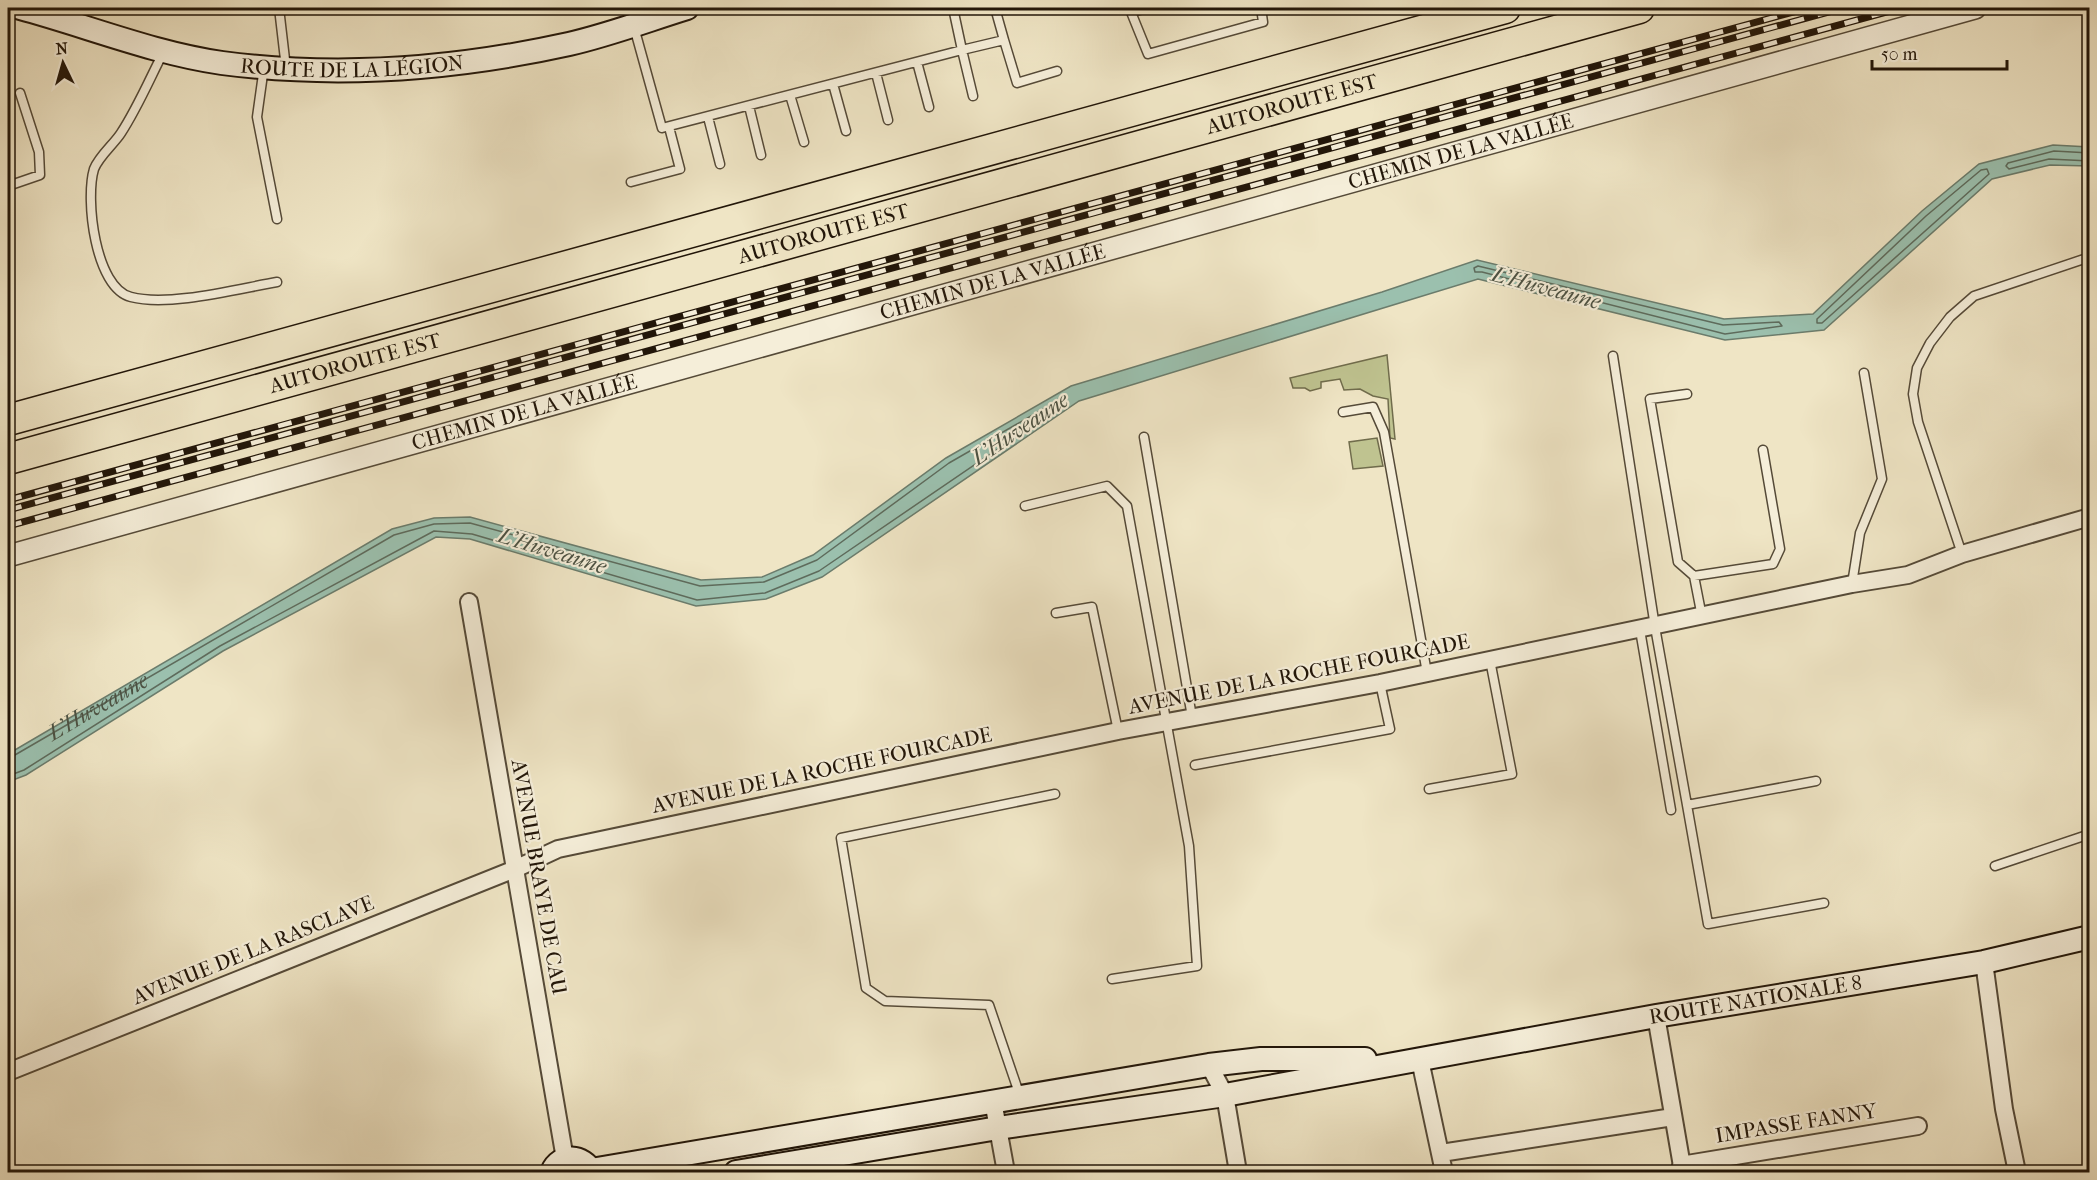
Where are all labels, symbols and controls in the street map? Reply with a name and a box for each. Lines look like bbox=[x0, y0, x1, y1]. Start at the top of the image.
north arrow bbox=[33, 33, 93, 93]
scale bar bbox=[1872, 33, 2007, 71]
text: N bbox=[55, 38, 69, 59]
text: 50 m bbox=[1881, 44, 1918, 65]
street label: ROUTE DE LA LÉGION bbox=[239, 50, 465, 82]
street label: AUTOROUTE EST bbox=[1203, 69, 1381, 139]
street label: CHEMIN DE LA VALLÉE bbox=[1345, 108, 1576, 194]
street label: AUTOROUTE EST bbox=[734, 198, 912, 269]
street label: CHEMIN DE LA VALLÉE bbox=[877, 239, 1108, 325]
water label: L'Huveaune bbox=[1487, 260, 1604, 315]
street label: AUTOROUTE EST bbox=[266, 328, 444, 398]
street label: CHEMIN DE LA VALLÉE bbox=[409, 369, 640, 455]
water label: L'Huveaune bbox=[965, 386, 1075, 472]
water label: L'Huveaune bbox=[493, 522, 610, 580]
street label: AVENUE DE LA ROCHE FOURCADE bbox=[1125, 629, 1472, 719]
water label: L'Huveaune bbox=[41, 667, 154, 747]
street label: AVENUE DE LA ROCHE FOURCADE bbox=[649, 722, 994, 818]
street label: AVENUE BRAYE DE CAU bbox=[506, 756, 572, 997]
street label: AVENUE DE LA RASCLAVE bbox=[128, 890, 377, 1010]
street label: ROUTE NATIONALE 8 bbox=[1647, 970, 1864, 1029]
street label: IMPASSE FANNY bbox=[1714, 1098, 1879, 1148]

